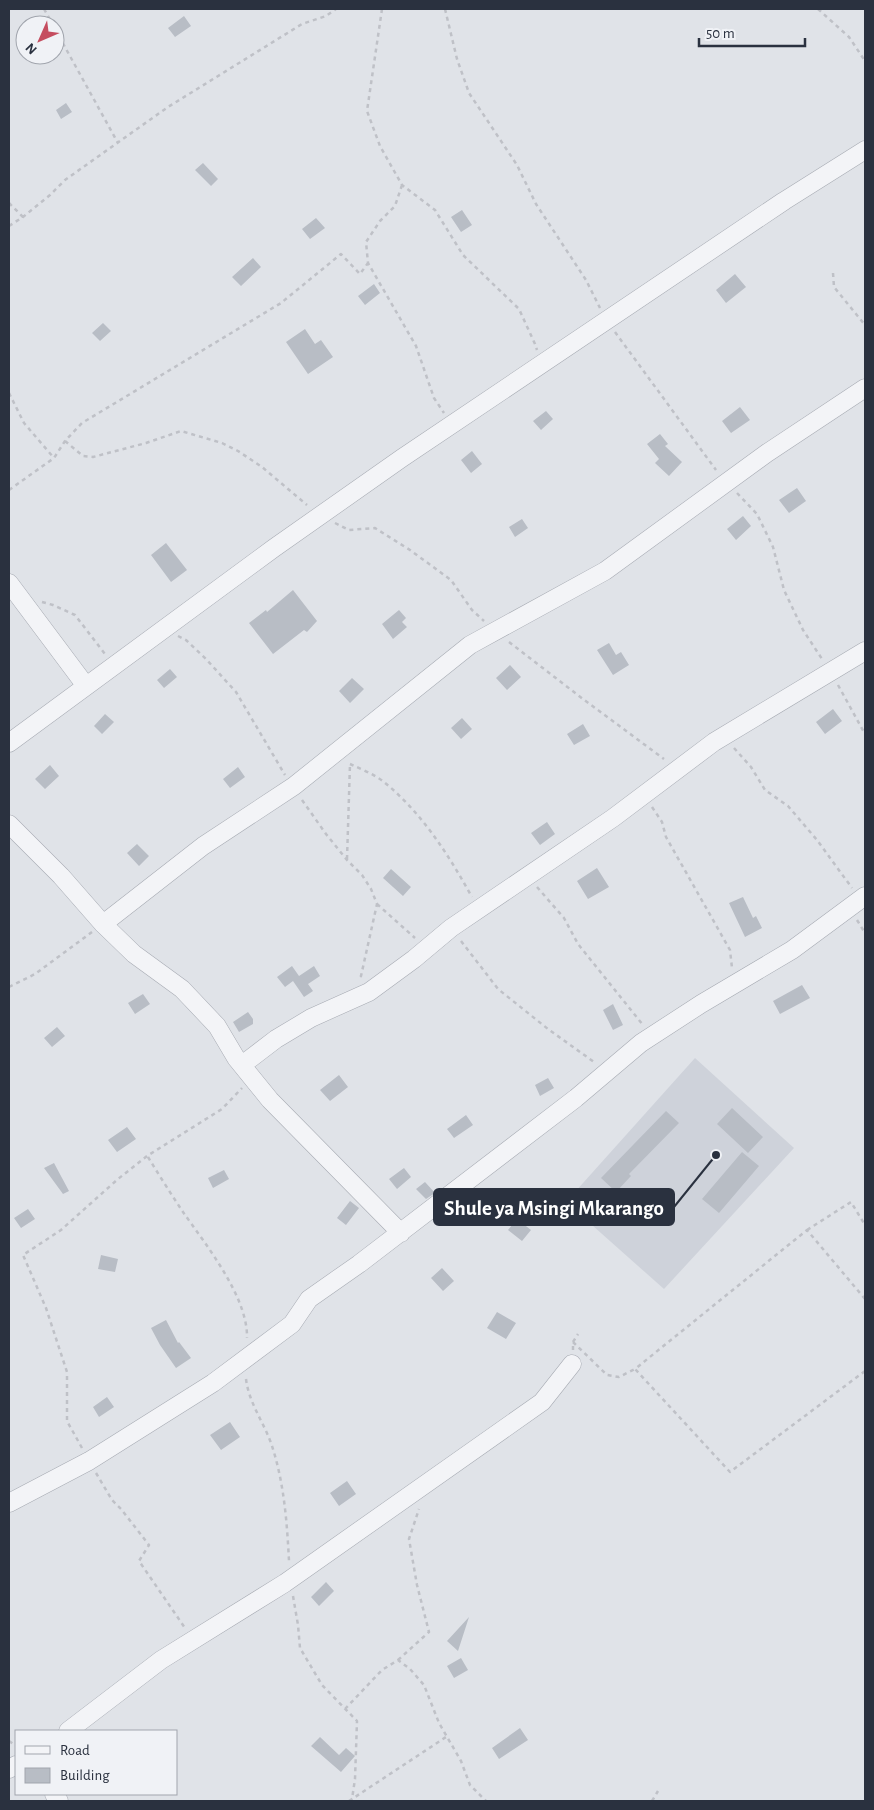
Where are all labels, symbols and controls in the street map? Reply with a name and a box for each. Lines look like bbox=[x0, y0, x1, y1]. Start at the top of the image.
north arrow bbox=[15, 15, 65, 65]
scale bar bbox=[699, 15, 805, 47]
text: 50 m bbox=[706, 26, 735, 41]
text: N bbox=[23, 40, 40, 57]
callout: Shule ya Msingi Mkarango bbox=[434, 1189, 674, 1225]
text: Shule ya Msingi Mkarango bbox=[444, 1198, 664, 1219]
legend bbox=[15, 1730, 178, 1795]
text: Road bbox=[60, 1743, 90, 1758]
text: Building bbox=[60, 1768, 110, 1783]

